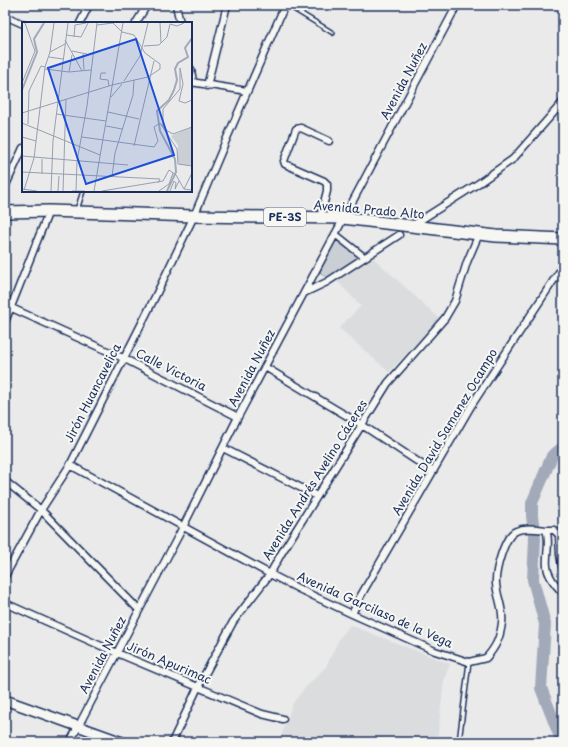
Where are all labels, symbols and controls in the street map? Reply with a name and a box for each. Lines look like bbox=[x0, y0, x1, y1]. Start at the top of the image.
inset map bbox=[22, 22, 192, 192]
street label: Avenida Nuñez bbox=[375, 39, 431, 122]
street label: Avenida Prado Alto bbox=[313, 195, 426, 223]
road number: PE-3S bbox=[264, 208, 306, 226]
street label: Avenida Nuñez bbox=[223, 326, 279, 409]
street label: Jirón Huancavelica bbox=[59, 339, 125, 445]
street label: Calle Victoria bbox=[133, 343, 210, 395]
street label: Avenida David Samanez Ocampo bbox=[387, 344, 501, 518]
street label: Avenida Andrés Avelino Cáceres bbox=[257, 395, 371, 563]
street label: Avenida Garcilaso de la Vega bbox=[295, 567, 457, 652]
street label: Avenida Nuñez bbox=[74, 613, 130, 696]
street label: Jirón Apurimac bbox=[125, 636, 215, 688]

